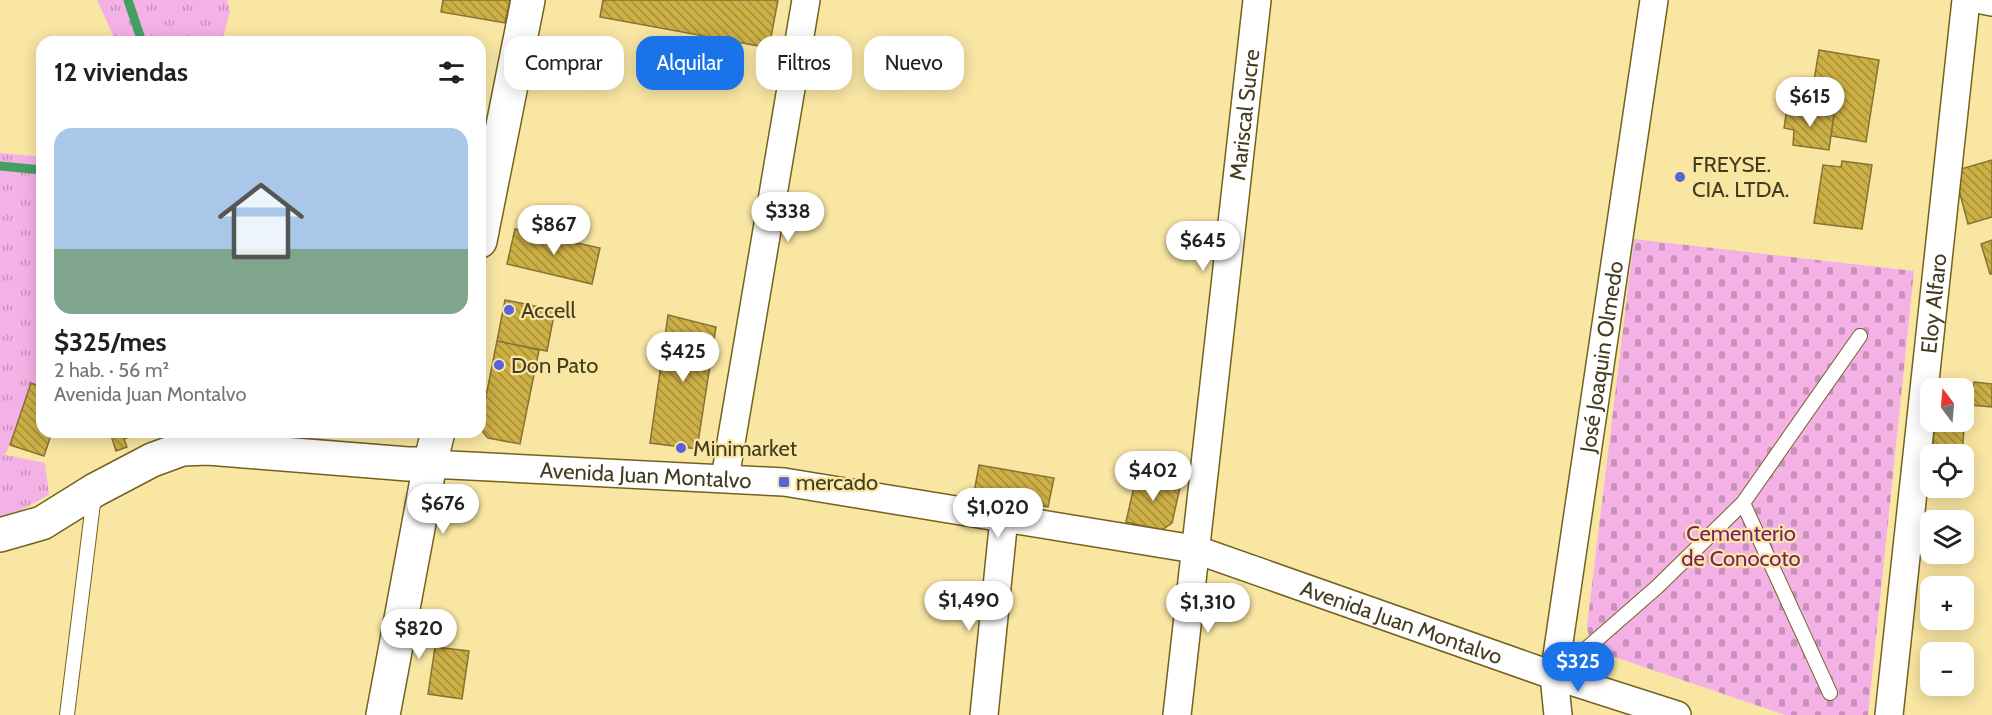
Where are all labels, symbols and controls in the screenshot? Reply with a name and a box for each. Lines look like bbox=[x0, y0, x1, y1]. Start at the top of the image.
chip: Comprar bbox=[504, 36, 624, 90]
chip: Alquilar bbox=[636, 36, 744, 90]
chip: Filtros bbox=[756, 36, 852, 90]
chip: Nuevo bbox=[864, 36, 964, 90]
street label: Mariscal Sucre bbox=[1223, 48, 1265, 182]
text: 12 viviendas bbox=[54, 56, 188, 88]
icon: filters bbox=[435, 56, 468, 89]
pin: $615 bbox=[1774, 77, 1846, 128]
text: $615 bbox=[1790, 84, 1830, 108]
place label: FREYSE. CIA. LTDA. bbox=[1692, 151, 1789, 203]
icon: home bbox=[207, 167, 315, 275]
marker: FREYSE. CIA. LTDA. bbox=[1673, 170, 1687, 184]
pin: $338 bbox=[752, 192, 824, 243]
text: $338 bbox=[765, 199, 811, 223]
pin: $867 bbox=[518, 205, 590, 256]
text: $867 bbox=[531, 212, 577, 236]
pin: $645 bbox=[1167, 221, 1239, 272]
text: $645 bbox=[1180, 228, 1226, 252]
street label: Eloy Alfaro bbox=[1915, 252, 1952, 355]
street label: José Joaquin Olmedo bbox=[1574, 259, 1629, 455]
place label: Accell bbox=[521, 297, 576, 324]
marker: Accell bbox=[502, 303, 516, 317]
text: $325/mes bbox=[54, 326, 166, 358]
pin: $425 bbox=[647, 332, 719, 383]
text: $425 bbox=[660, 339, 706, 363]
place label: Don Pato bbox=[511, 352, 598, 379]
text: 2 hab. · 56 m² bbox=[54, 358, 169, 382]
marker: Don Pato bbox=[492, 358, 506, 372]
north arrow bbox=[1920, 378, 1974, 432]
map controls bbox=[1920, 378, 1974, 696]
text: Avenida Juan Montalvo bbox=[54, 382, 246, 406]
place label: Minimarket bbox=[693, 435, 798, 462]
marker: Minimarket bbox=[674, 441, 688, 455]
button: locate bbox=[1920, 444, 1974, 498]
pin: $402 bbox=[1117, 451, 1189, 502]
street label: Avenida Juan Montalvo bbox=[539, 456, 752, 494]
text: $402 bbox=[1129, 458, 1177, 482]
place label: mercado bbox=[796, 469, 878, 496]
marker: mercado bbox=[777, 475, 791, 489]
pin: $676 bbox=[407, 484, 479, 535]
pin: $1,020 bbox=[949, 488, 1047, 539]
text: $676 bbox=[421, 491, 465, 515]
text: $1,020 bbox=[967, 495, 1029, 519]
button: layers bbox=[1920, 510, 1974, 564]
park label: Cementerio de Conocoto bbox=[1681, 520, 1801, 572]
street label: Avenida Juan Montalvo bbox=[1297, 574, 1506, 670]
button: + bbox=[1920, 576, 1974, 630]
pin: $1,490 bbox=[920, 581, 1018, 632]
pin: $1,310 bbox=[1159, 583, 1257, 634]
text: $1,490 bbox=[938, 588, 1000, 612]
text: $1,310 bbox=[1180, 590, 1236, 614]
pin: $820 bbox=[383, 609, 455, 660]
text: $820 bbox=[395, 616, 443, 640]
pin: $325 bbox=[1542, 642, 1614, 693]
button: − bbox=[1920, 642, 1974, 696]
text: $325 bbox=[1556, 649, 1600, 673]

